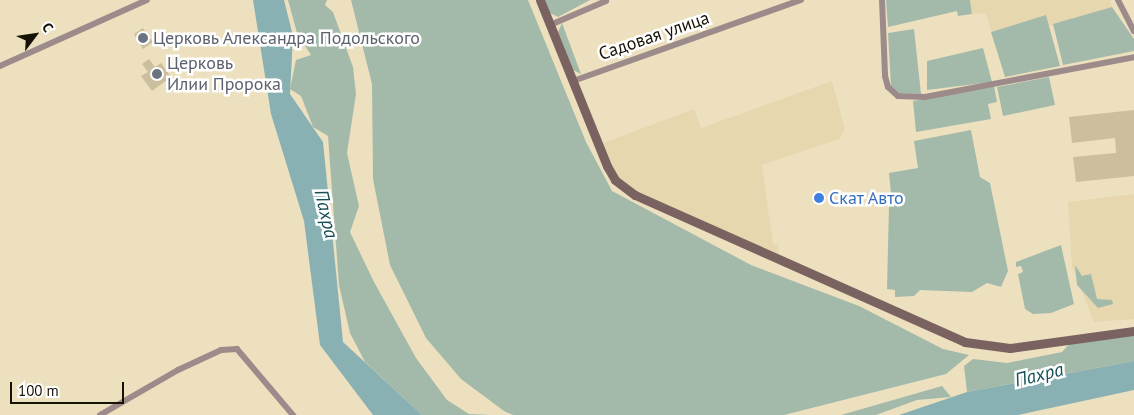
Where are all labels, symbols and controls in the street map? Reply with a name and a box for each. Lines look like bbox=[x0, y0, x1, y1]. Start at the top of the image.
street label: Садовая улица bbox=[596, 7, 712, 65]
north arrow bbox=[10, 10, 60, 60]
text: С bbox=[38, 19, 58, 35]
place label: Церковь Александра Подольского bbox=[153, 27, 421, 49]
marker: Церковь Александра Подольского bbox=[137, 32, 149, 44]
place label: Церковь Илии Пророка bbox=[167, 53, 281, 96]
marker: Церковь Илии Пророка bbox=[151, 68, 163, 80]
water label: Пахра bbox=[309, 187, 343, 241]
place label: Скат Авто bbox=[829, 187, 905, 209]
marker: Скат Авто bbox=[813, 192, 825, 204]
water label: Пахра bbox=[1012, 358, 1066, 392]
scale bar bbox=[12, 372, 126, 404]
text: 100 m bbox=[18, 381, 59, 400]

